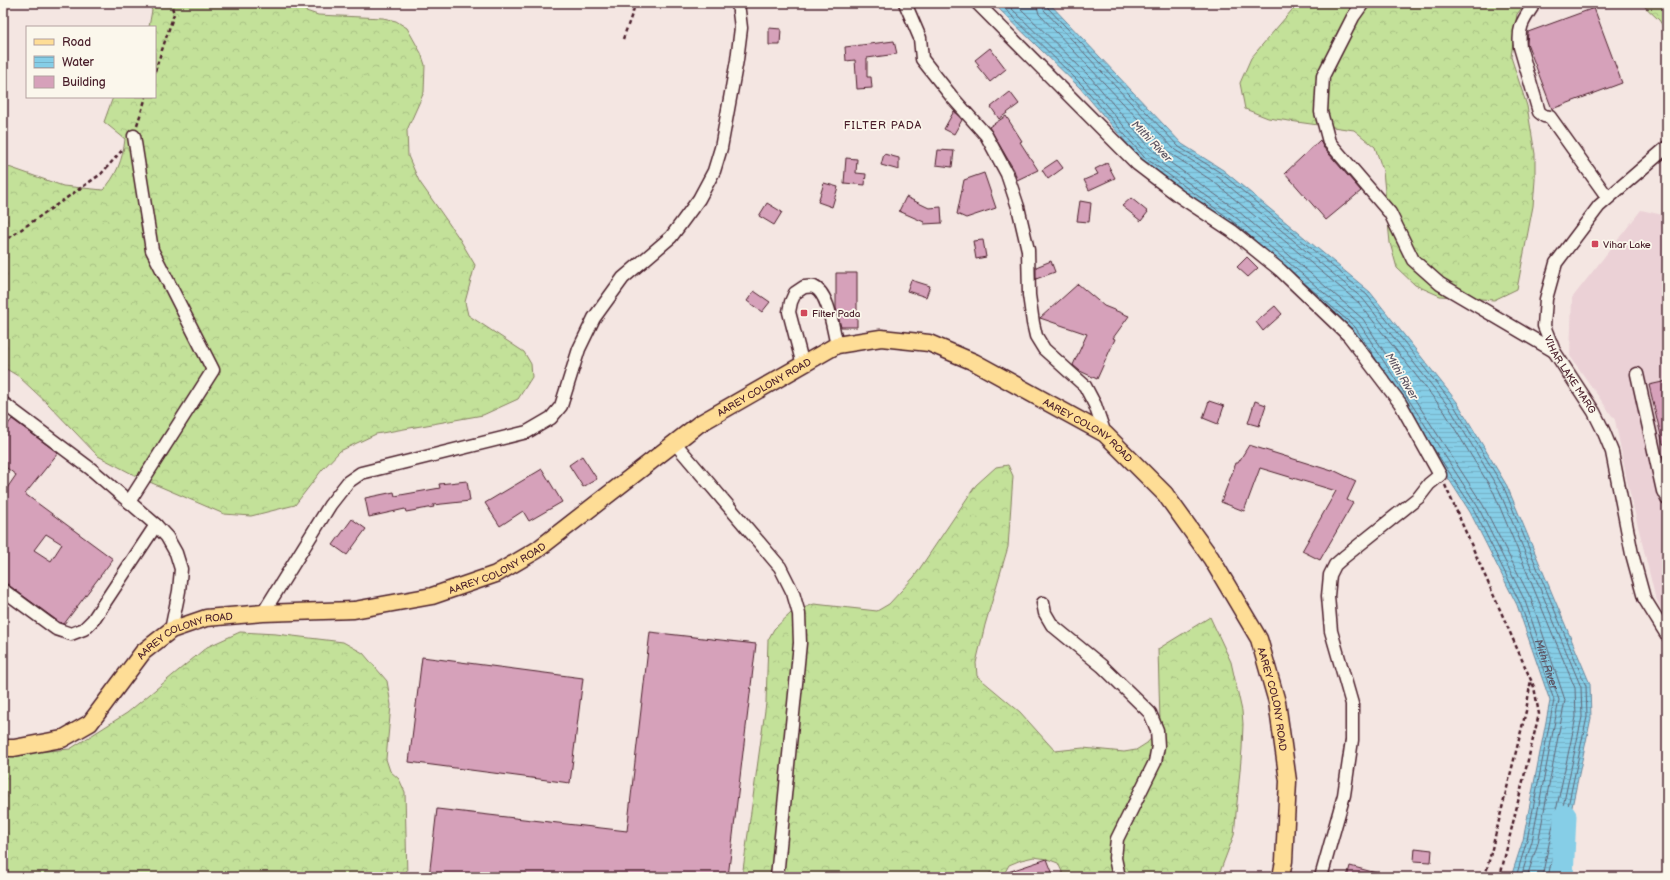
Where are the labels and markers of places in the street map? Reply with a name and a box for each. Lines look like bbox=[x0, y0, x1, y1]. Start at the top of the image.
marker: Vihar Lake bbox=[1590, 239, 1600, 249]
place label: Vihar Lake bbox=[1603, 239, 1651, 251]
marker: Filter Pada bbox=[799, 308, 809, 318]
place label: Filter Pada bbox=[812, 308, 861, 320]

